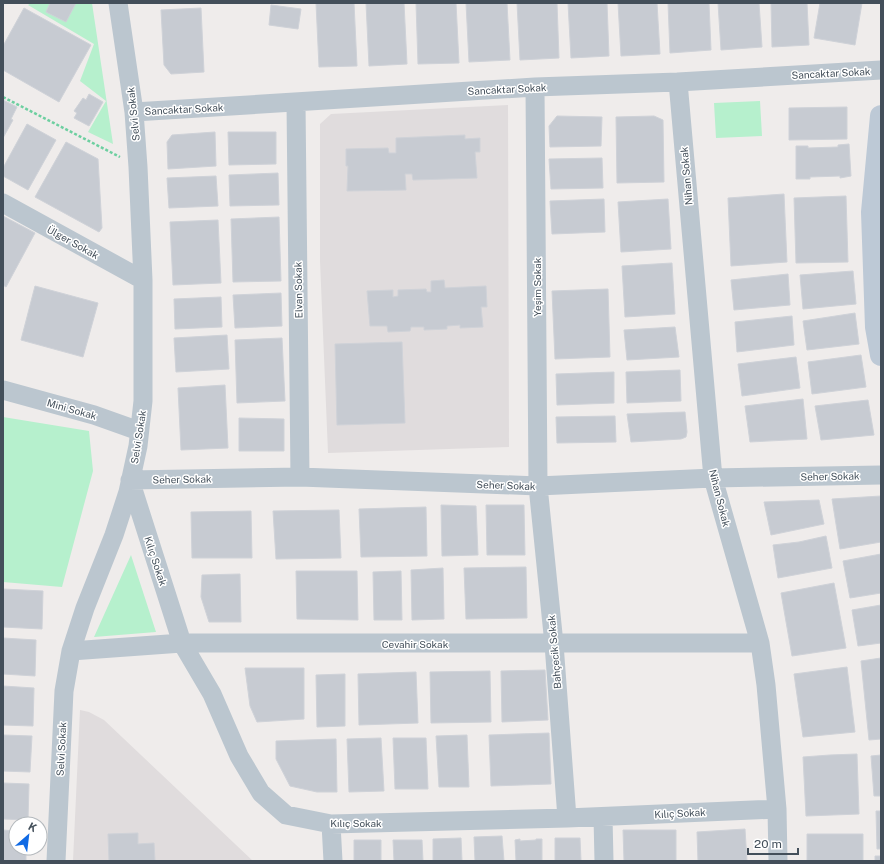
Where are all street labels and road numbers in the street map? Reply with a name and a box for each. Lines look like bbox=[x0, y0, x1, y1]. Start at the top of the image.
street label: Sancaktar Sokak bbox=[791, 65, 871, 81]
street label: Sancaktar Sokak bbox=[467, 81, 547, 97]
street label: Selvi Sokak bbox=[124, 86, 142, 142]
street label: Sancaktar Sokak bbox=[144, 101, 224, 117]
street label: Nihan Sokak bbox=[677, 146, 695, 206]
street label: Ülger Sokak bbox=[45, 223, 101, 261]
street label: Yeşim Sokak bbox=[531, 257, 543, 316]
street label: Elvan Sokak bbox=[292, 261, 304, 318]
street label: Mini Sokak bbox=[46, 396, 99, 422]
street label: Selvi Sokak bbox=[128, 409, 148, 465]
street label: Nihan Sokak bbox=[707, 468, 733, 528]
street label: Seher Sokak bbox=[800, 469, 860, 483]
street label: Seher Sokak bbox=[152, 472, 212, 486]
street label: Seher Sokak bbox=[476, 478, 536, 492]
street label: Kılıç Sokak bbox=[142, 535, 170, 588]
street label: Bahçecik Sokak bbox=[545, 614, 563, 689]
street label: Cevahir Sokak bbox=[382, 638, 449, 650]
street label: Selvi Sokak bbox=[54, 721, 68, 776]
street label: Kılıç Sokak bbox=[654, 806, 706, 820]
street label: Kılıç Sokak bbox=[330, 817, 382, 829]

